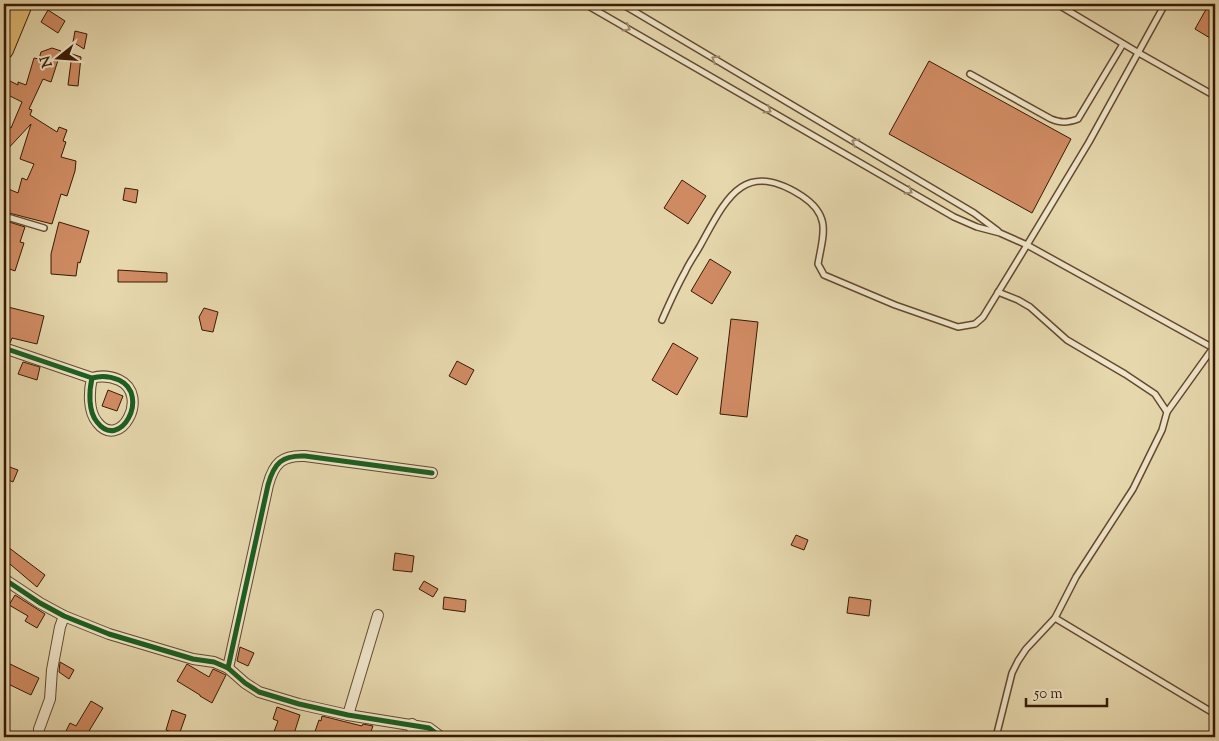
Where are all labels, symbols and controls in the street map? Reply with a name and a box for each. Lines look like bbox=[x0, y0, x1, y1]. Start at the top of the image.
one-way arrow bbox=[622, 22, 631, 32]
north arrow bbox=[32, 32, 82, 82]
text: N bbox=[36, 53, 59, 69]
one-way arrow bbox=[712, 56, 721, 66]
one-way arrow bbox=[762, 103, 771, 113]
one-way arrow bbox=[851, 139, 860, 149]
one-way arrow bbox=[903, 185, 912, 195]
scale bar bbox=[1026, 676, 1108, 708]
text: 50 m bbox=[1033, 684, 1063, 705]

